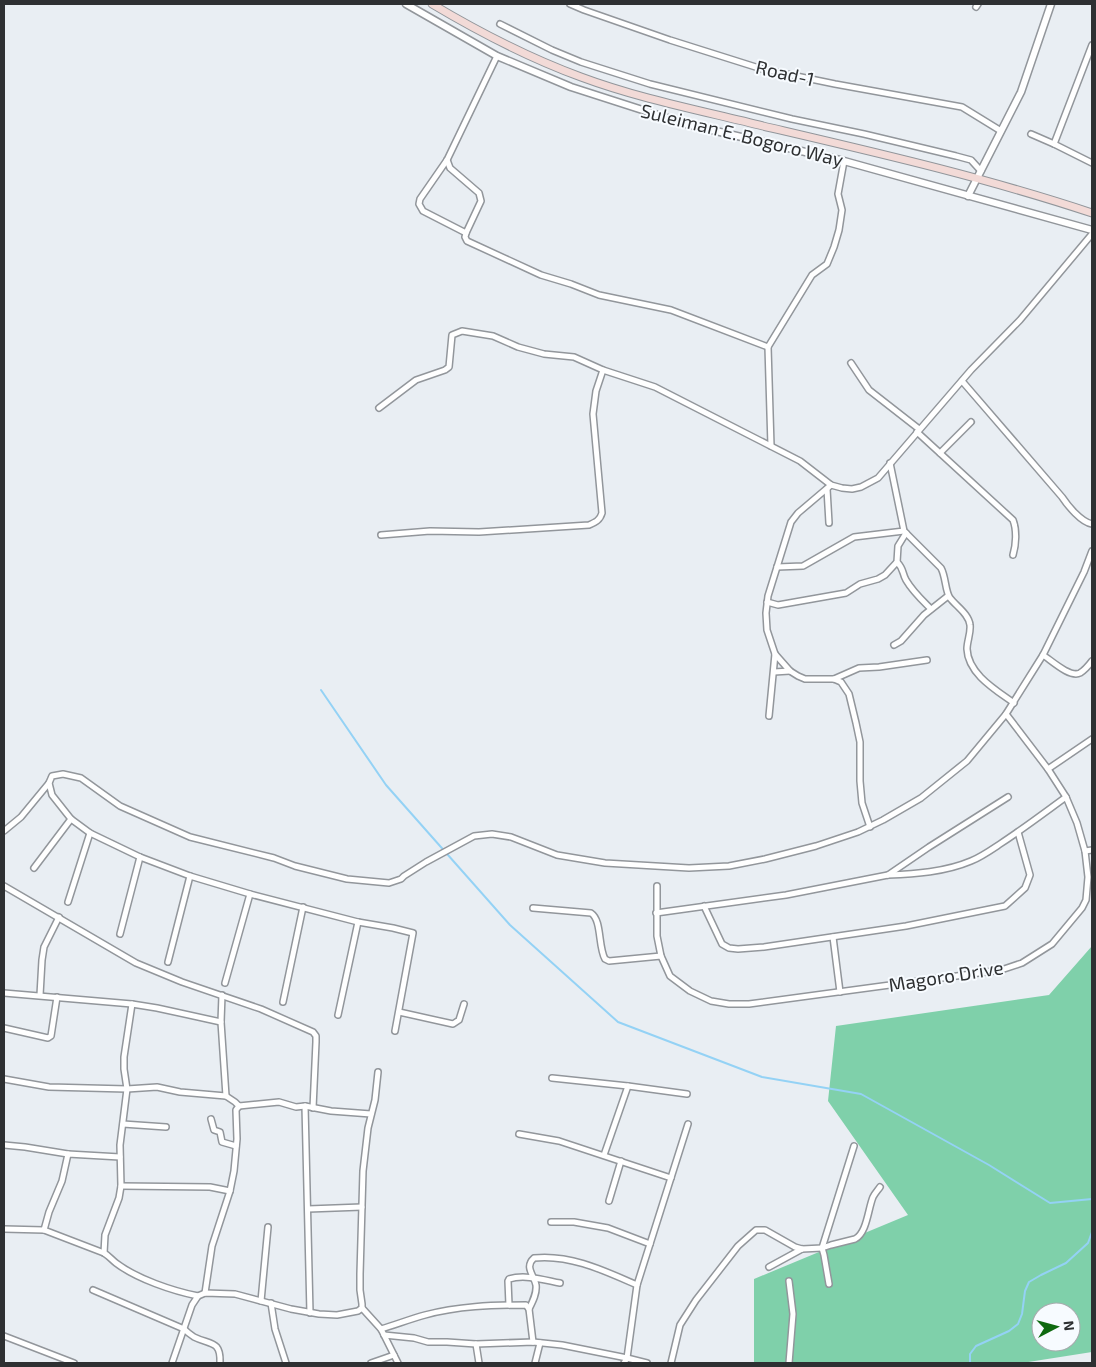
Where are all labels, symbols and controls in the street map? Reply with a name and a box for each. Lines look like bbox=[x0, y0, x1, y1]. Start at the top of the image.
street label: Road-1 bbox=[754, 55, 817, 90]
street label: Suleiman E. Bogoro Way bbox=[638, 98, 846, 171]
street label: Magoro Drive bbox=[887, 955, 1005, 996]
north arrow bbox=[1031, 1302, 1081, 1352]
text: N bbox=[1060, 1320, 1078, 1332]

